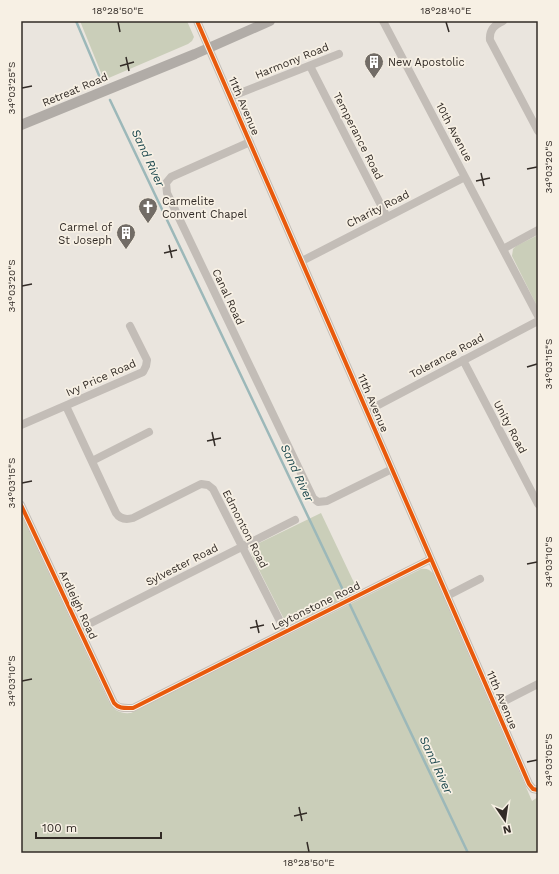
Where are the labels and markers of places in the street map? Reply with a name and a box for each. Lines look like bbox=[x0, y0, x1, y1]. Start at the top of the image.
building icon: New Apostolic bbox=[363, 51, 385, 79]
place label: New Apostolic bbox=[388, 56, 465, 69]
place label: Carmelite Convent Chapel bbox=[162, 195, 248, 221]
church icon: Carmelite Convent Chapel bbox=[137, 196, 159, 224]
place label: Carmel of St Joseph bbox=[58, 221, 113, 247]
building icon: Carmel of St Joseph bbox=[115, 222, 137, 250]

